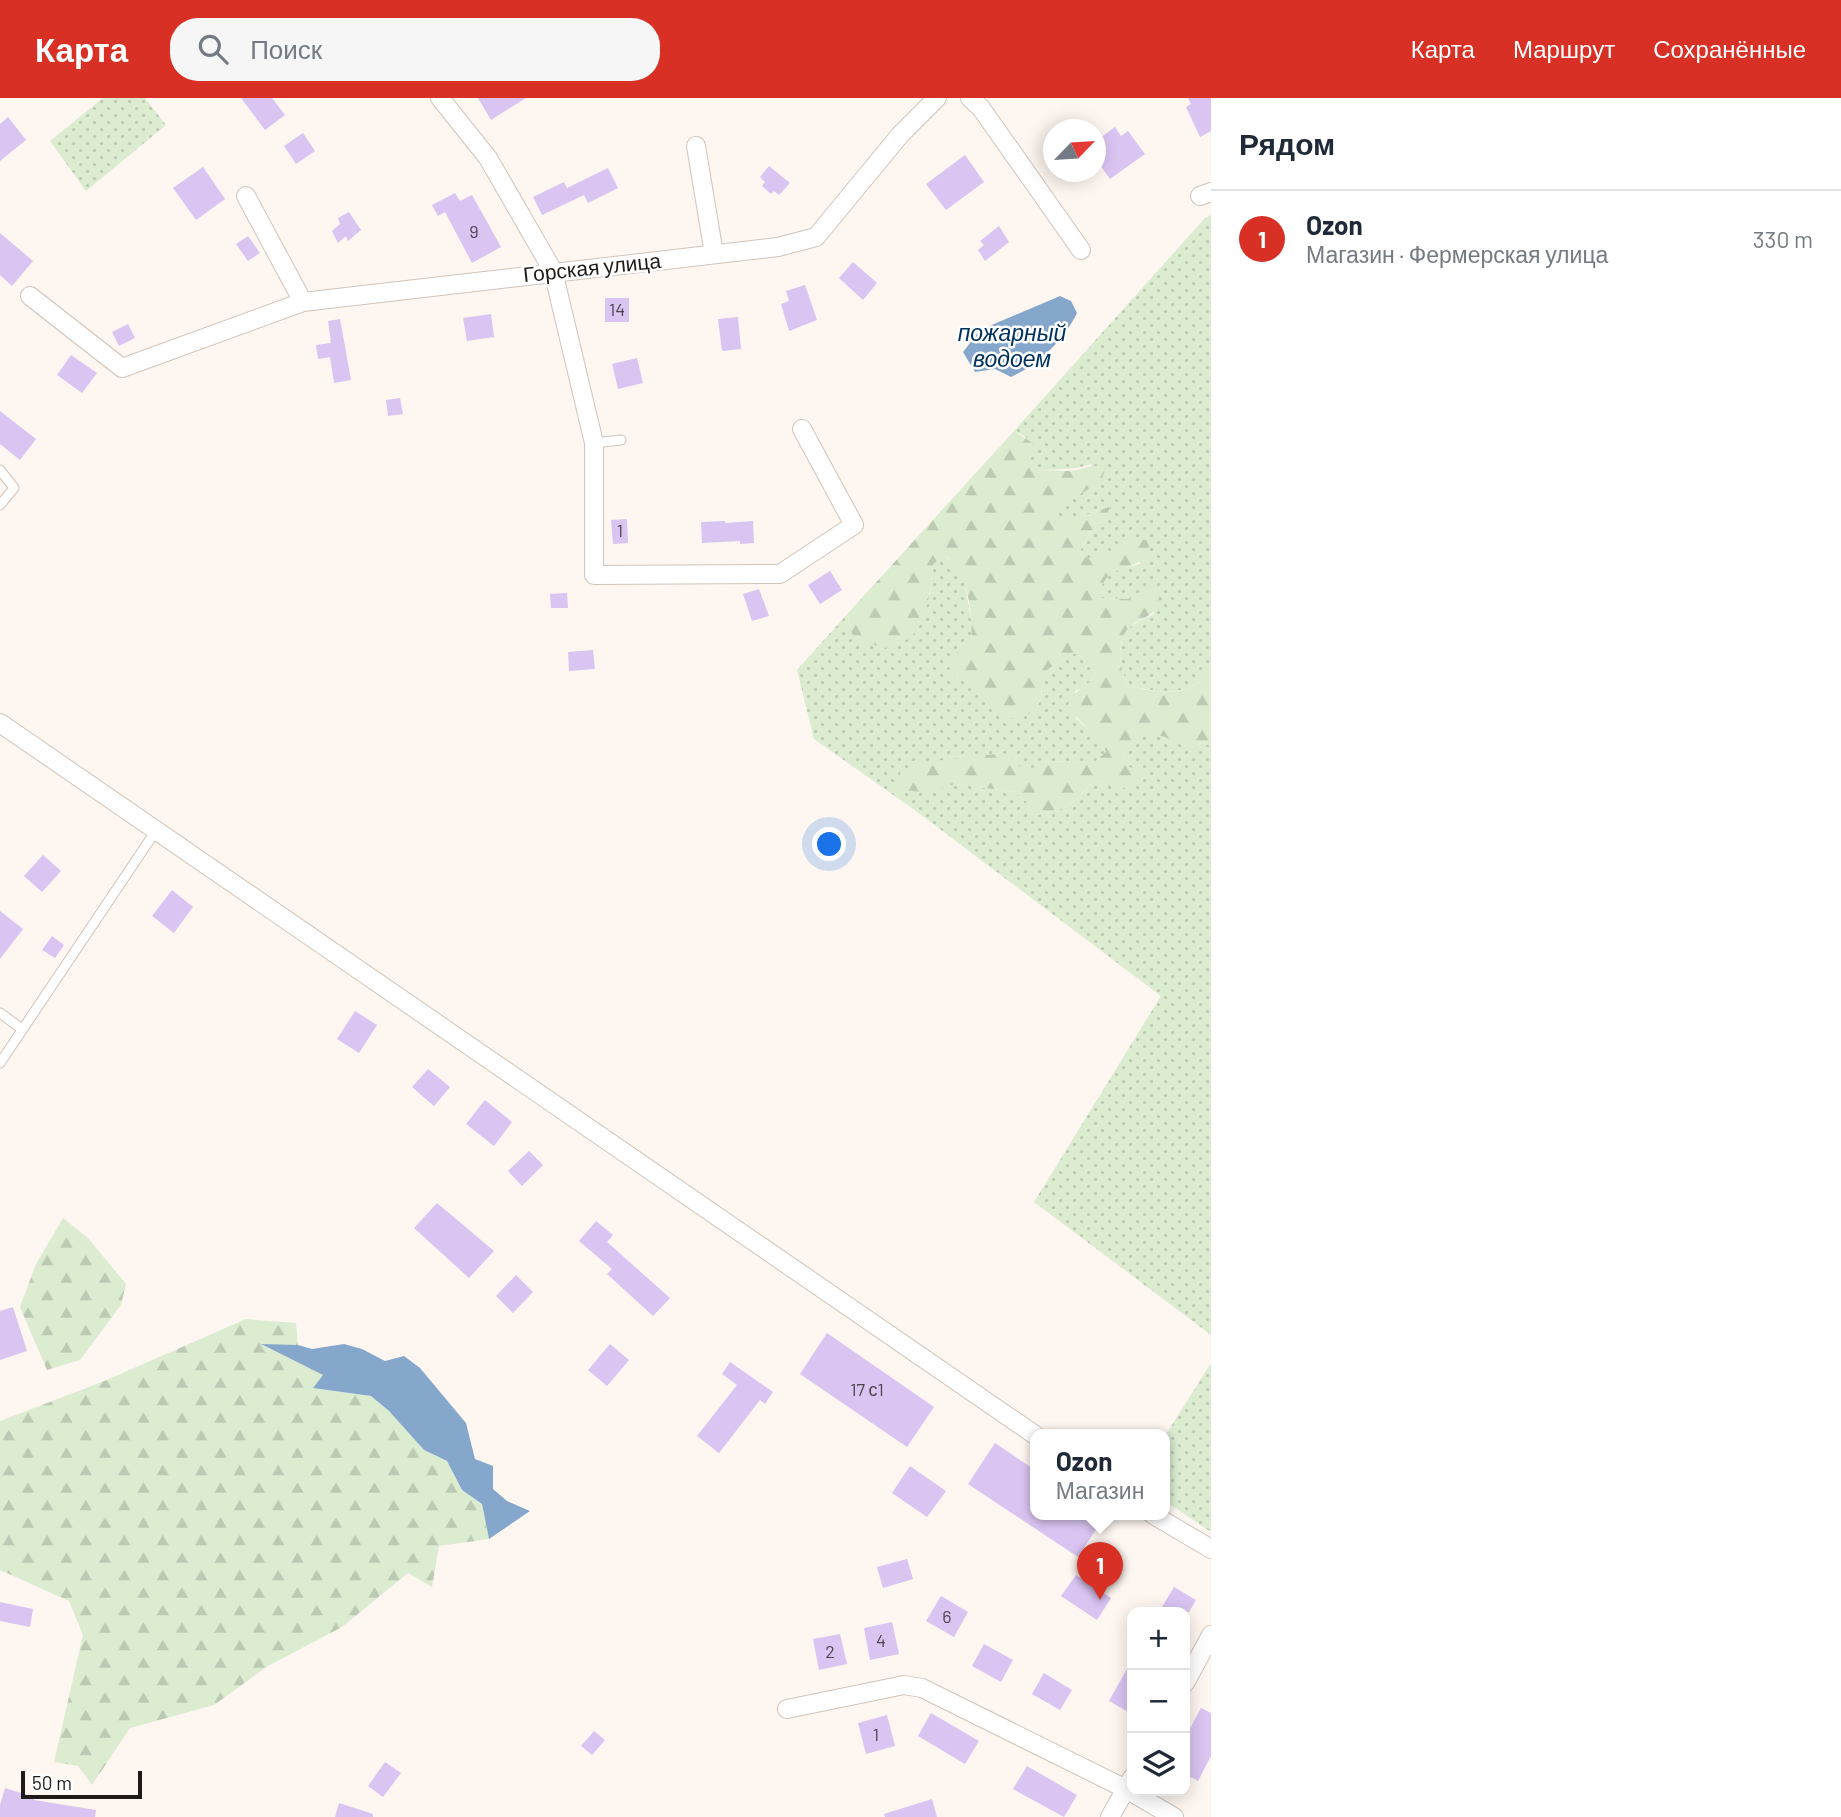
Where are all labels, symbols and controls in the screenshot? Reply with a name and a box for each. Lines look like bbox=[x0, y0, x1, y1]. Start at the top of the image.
search box bbox=[170, 18, 660, 81]
text: Карта bbox=[35, 29, 128, 69]
icon: search bbox=[194, 30, 232, 68]
text: Поиск bbox=[250, 33, 322, 64]
text: Карта bbox=[1411, 34, 1475, 63]
text: Маршрут bbox=[1513, 34, 1615, 63]
text: Сохранённые bbox=[1653, 34, 1806, 63]
north arrow bbox=[1043, 119, 1106, 182]
text: Рядом bbox=[1239, 125, 1335, 161]
text: Ozon bbox=[1306, 209, 1363, 240]
house number: 9 bbox=[469, 220, 479, 242]
text: 1 bbox=[1258, 225, 1266, 253]
text: 330 m bbox=[1753, 225, 1813, 253]
text: Магазин · Фермерская улица bbox=[1306, 240, 1608, 268]
street label: Горская улица bbox=[522, 247, 662, 286]
house number: 14 bbox=[609, 298, 625, 320]
water label: пожарный водоем bbox=[958, 318, 1067, 372]
house number: 1 bbox=[617, 519, 623, 541]
your location bbox=[812, 827, 846, 861]
house number: 17 с1 bbox=[850, 1378, 884, 1400]
popup bbox=[1030, 1429, 1170, 1520]
text: Ozon bbox=[1056, 1445, 1112, 1476]
text: Магазин bbox=[1056, 1476, 1144, 1504]
pin: 1 bbox=[1077, 1542, 1123, 1600]
house number: 6 bbox=[942, 1605, 952, 1627]
map controls bbox=[1127, 1607, 1190, 1796]
button: + bbox=[1127, 1607, 1190, 1670]
house number: 4 bbox=[876, 1629, 886, 1651]
house number: 2 bbox=[825, 1640, 835, 1662]
button: − bbox=[1127, 1670, 1190, 1733]
house number: 1 bbox=[873, 1723, 879, 1745]
button: layers bbox=[1127, 1733, 1190, 1796]
scale bar bbox=[21, 1768, 142, 1800]
text: 50 m bbox=[32, 1771, 72, 1794]

